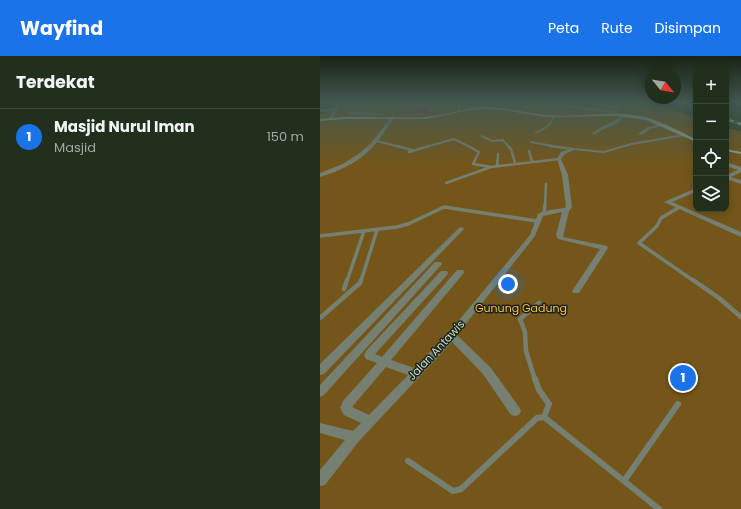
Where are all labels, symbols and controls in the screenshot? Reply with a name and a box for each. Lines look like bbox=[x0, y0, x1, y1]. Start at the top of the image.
text: Wayfind bbox=[20, 15, 103, 42]
text: Peta bbox=[548, 18, 579, 38]
text: Rute bbox=[601, 18, 633, 38]
text: Disimpan bbox=[655, 18, 721, 38]
north arrow bbox=[645, 68, 681, 104]
map controls bbox=[693, 68, 729, 212]
button: + bbox=[693, 68, 729, 104]
text: Terdekat bbox=[16, 70, 95, 94]
button: − bbox=[693, 104, 729, 140]
text: Masjid Nurul Iman bbox=[54, 116, 195, 137]
text: 1 bbox=[27, 127, 31, 146]
text: 150 m bbox=[267, 127, 304, 146]
text: Masjid bbox=[54, 138, 96, 157]
button: locate bbox=[693, 140, 729, 176]
button: layers bbox=[693, 176, 729, 212]
your location bbox=[498, 274, 518, 294]
park label: Gunung Gadung bbox=[475, 300, 567, 316]
street label: Jalan Antawis bbox=[404, 316, 468, 384]
pin: 1 bbox=[670, 363, 696, 393]

